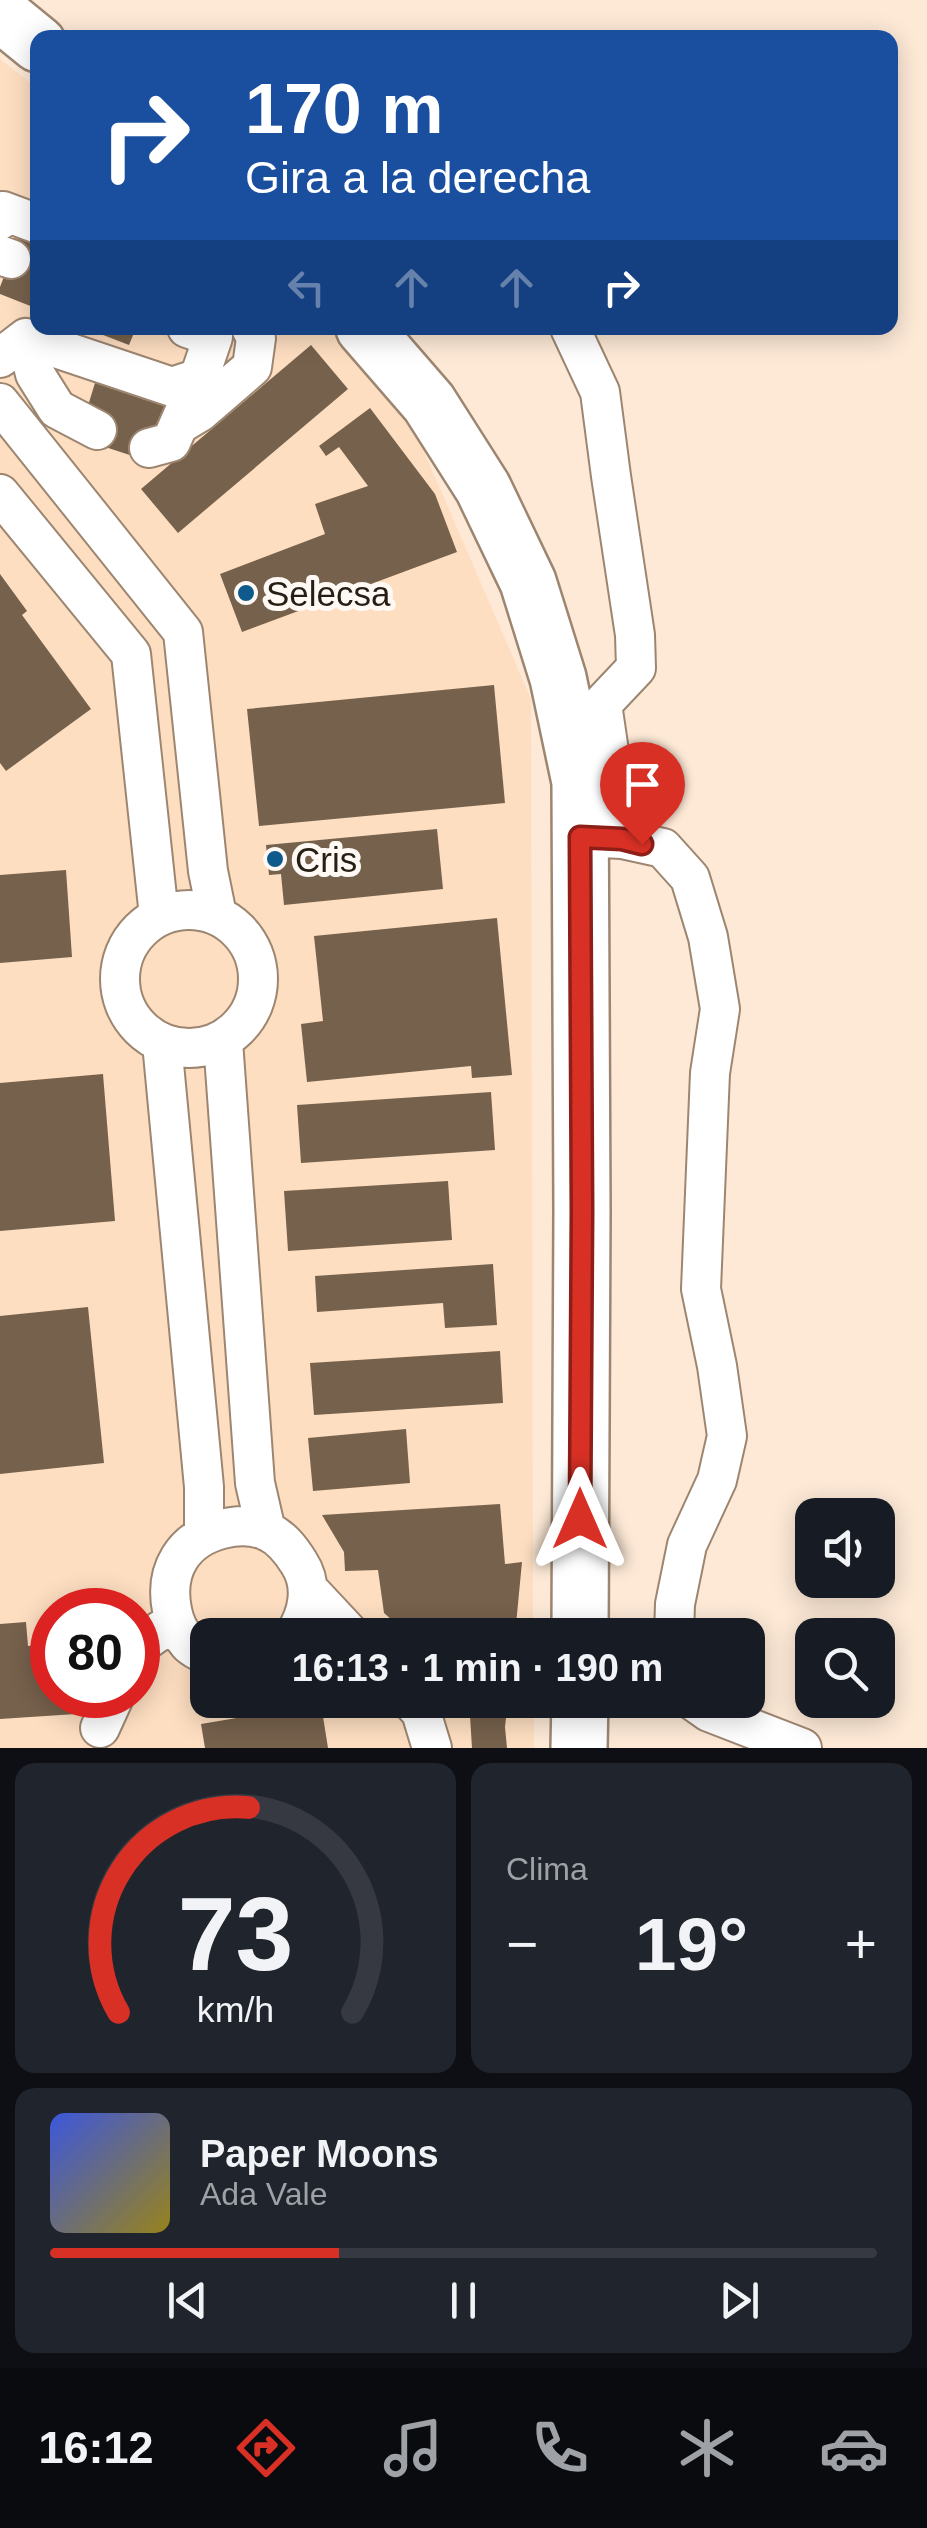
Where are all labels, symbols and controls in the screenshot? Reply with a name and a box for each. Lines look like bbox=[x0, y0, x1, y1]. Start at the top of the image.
icon: right bbox=[80, 70, 210, 200]
text: 170 m bbox=[245, 70, 443, 148]
text: Gira a la derecha bbox=[245, 152, 590, 203]
icon: left bbox=[279, 260, 334, 315]
icon: ahead bbox=[384, 260, 439, 315]
icon: ahead bbox=[489, 260, 544, 315]
icon: right bbox=[594, 260, 649, 315]
place label: Selecsa bbox=[266, 574, 391, 613]
marker: Selecsa bbox=[235, 582, 257, 604]
pin bbox=[600, 742, 685, 845]
icon: arrive bbox=[615, 757, 670, 812]
place label: Cris bbox=[295, 840, 357, 879]
marker: Cris bbox=[264, 848, 286, 870]
position arrow bbox=[528, 1467, 632, 1571]
map controls bbox=[795, 1498, 895, 1718]
button: sound bbox=[795, 1498, 895, 1598]
speed limit sign: 80 bbox=[30, 1588, 160, 1718]
button: search bbox=[795, 1618, 895, 1718]
text: 16:13 · 1 min · 190 m bbox=[292, 1647, 663, 1689]
text: Clima bbox=[506, 1851, 588, 1887]
text: 73 bbox=[178, 1876, 293, 1992]
text: 19° bbox=[635, 1902, 748, 1986]
text: − bbox=[506, 1913, 538, 1975]
text: + bbox=[845, 1913, 877, 1975]
text: km/h bbox=[197, 1990, 274, 2030]
text: Paper Moons bbox=[200, 2133, 439, 2175]
text: Ada Vale bbox=[200, 2176, 328, 2212]
icon: previous bbox=[160, 2273, 215, 2328]
icon: pause bbox=[436, 2273, 491, 2328]
icon: next bbox=[712, 2273, 767, 2328]
icon: directions bbox=[231, 2413, 301, 2483]
icon: music bbox=[378, 2413, 448, 2483]
icon: phone bbox=[525, 2413, 595, 2483]
icon: climate bbox=[672, 2413, 742, 2483]
icon: car bbox=[819, 2413, 889, 2483]
text: 16:12 bbox=[38, 2422, 154, 2473]

